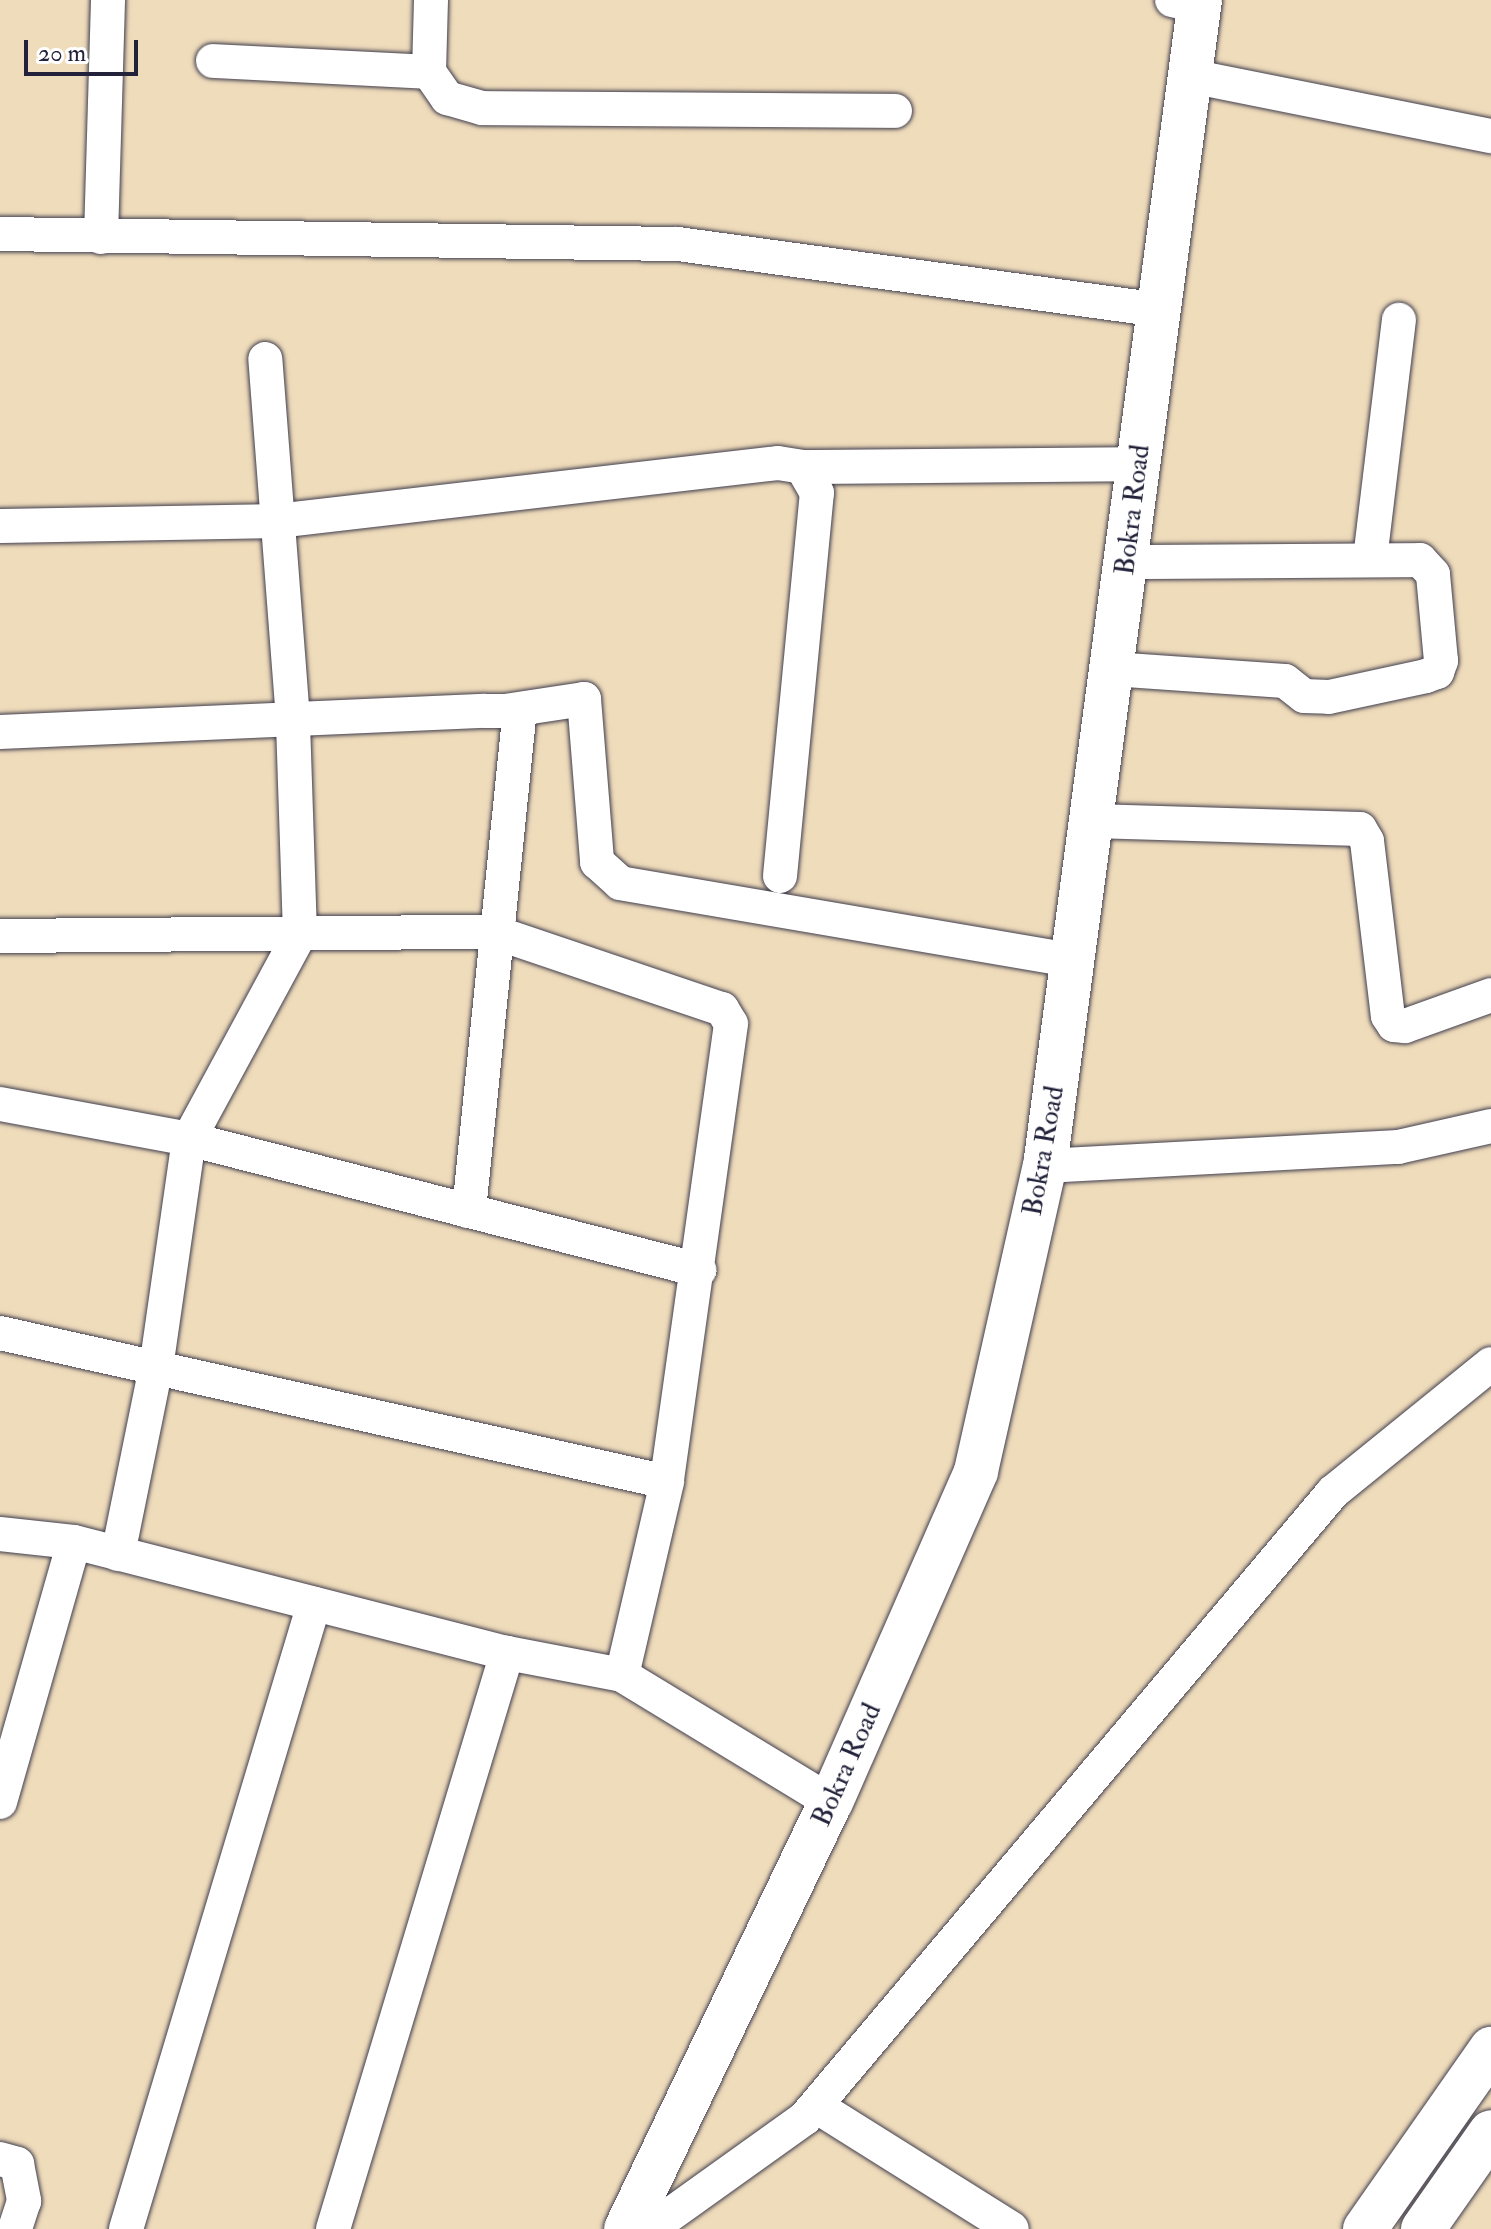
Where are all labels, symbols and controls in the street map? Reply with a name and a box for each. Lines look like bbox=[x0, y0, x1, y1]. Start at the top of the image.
scale bar bbox=[28, 24, 142, 74]
text: 20 m bbox=[38, 38, 86, 69]
street label: Bokra Road bbox=[1108, 443, 1158, 577]
street label: Bokra Road bbox=[1016, 1083, 1072, 1219]
street label: Bokra Road bbox=[805, 1698, 889, 1832]

